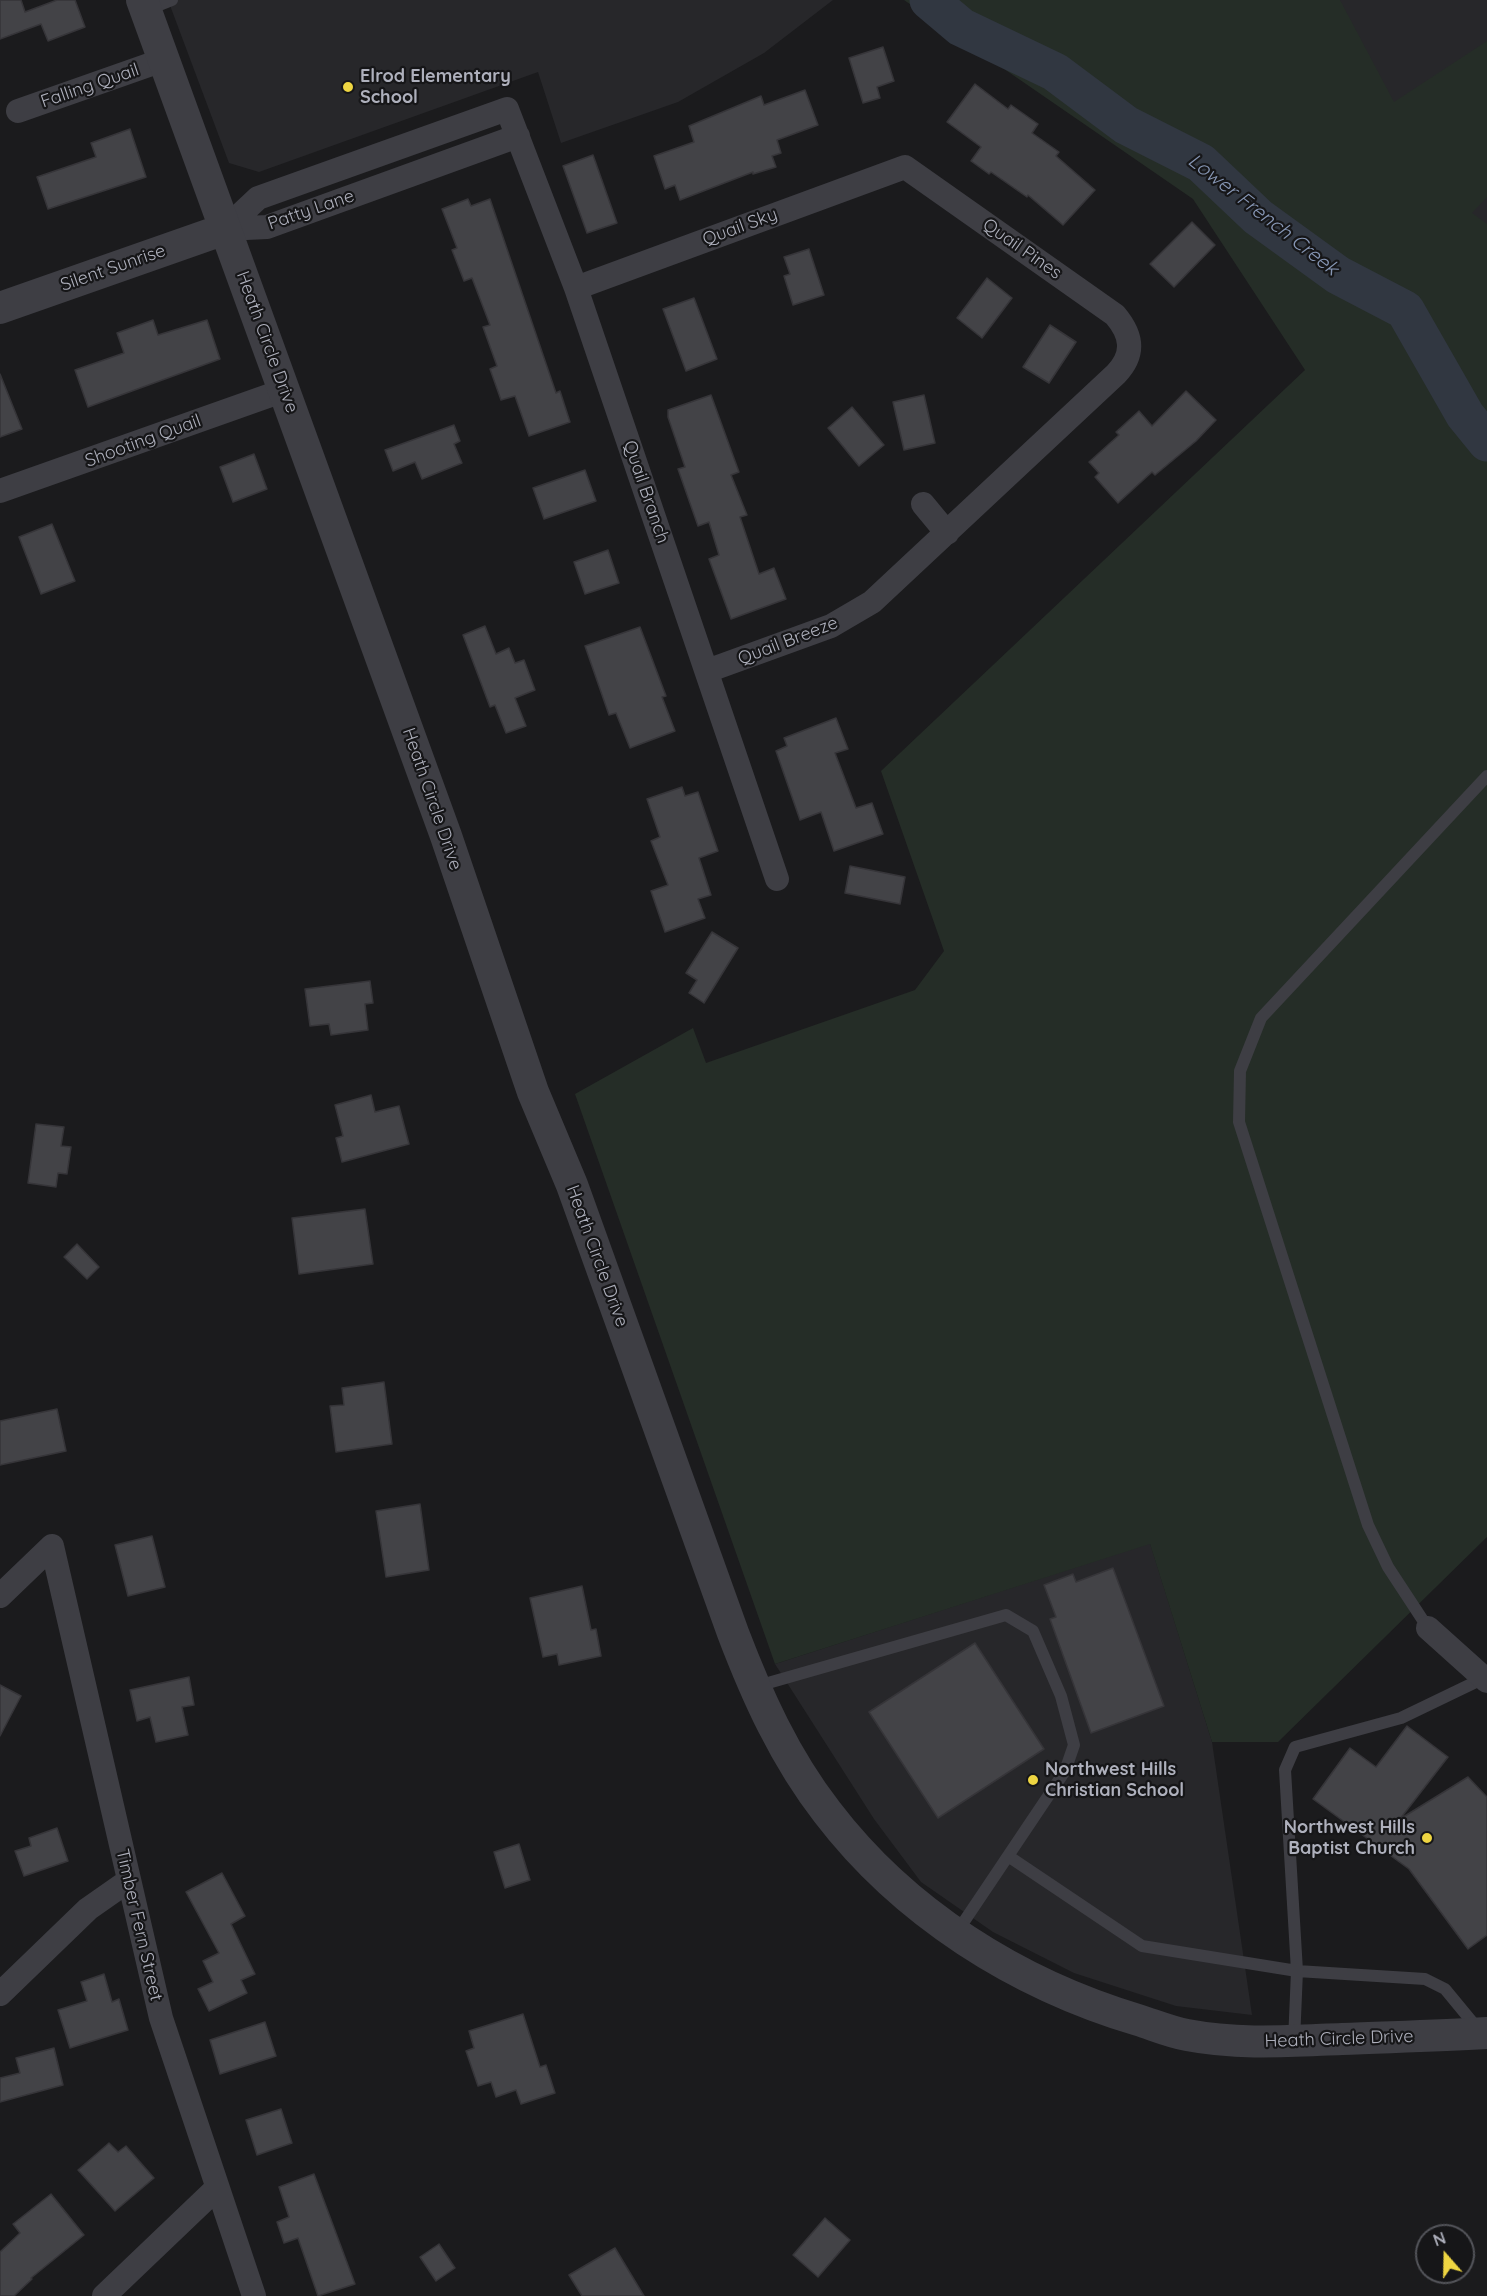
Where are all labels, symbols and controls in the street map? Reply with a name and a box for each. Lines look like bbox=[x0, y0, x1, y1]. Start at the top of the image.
street label: Falling Quail bbox=[38, 59, 142, 113]
place label: Elrod Elementary School bbox=[360, 66, 511, 109]
marker: Elrod Elementary School bbox=[341, 80, 355, 94]
water label: Lower French Creek bbox=[1183, 149, 1343, 281]
street label: Patty Lane bbox=[265, 185, 357, 235]
street label: Quail Sky bbox=[700, 204, 780, 250]
street label: Quail Pines bbox=[978, 214, 1066, 284]
street label: Silent Sunrise bbox=[58, 240, 168, 296]
street label: Heath Circle Drive bbox=[231, 268, 303, 416]
street label: Shooting Quail bbox=[82, 410, 204, 472]
street label: Quail Branch bbox=[618, 438, 674, 546]
street label: Quail Breeze bbox=[735, 612, 841, 670]
street label: Heath Circle Drive bbox=[398, 725, 466, 873]
street label: Heath Circle Drive bbox=[561, 1182, 633, 1330]
place label: Northwest Hills Christian School bbox=[1045, 1759, 1184, 1802]
marker: Northwest Hills Christian School bbox=[1026, 1773, 1040, 1787]
place label: Northwest Hills Baptist Church bbox=[1284, 1817, 1415, 1860]
marker: Northwest Hills Baptist Church bbox=[1420, 1831, 1434, 1845]
street label: Timber Fern Street bbox=[111, 1847, 167, 2003]
street label: Heath Circle Drive bbox=[1264, 2026, 1414, 2052]
north arrow bbox=[1415, 2224, 1475, 2284]
text: N bbox=[1431, 2228, 1448, 2250]

